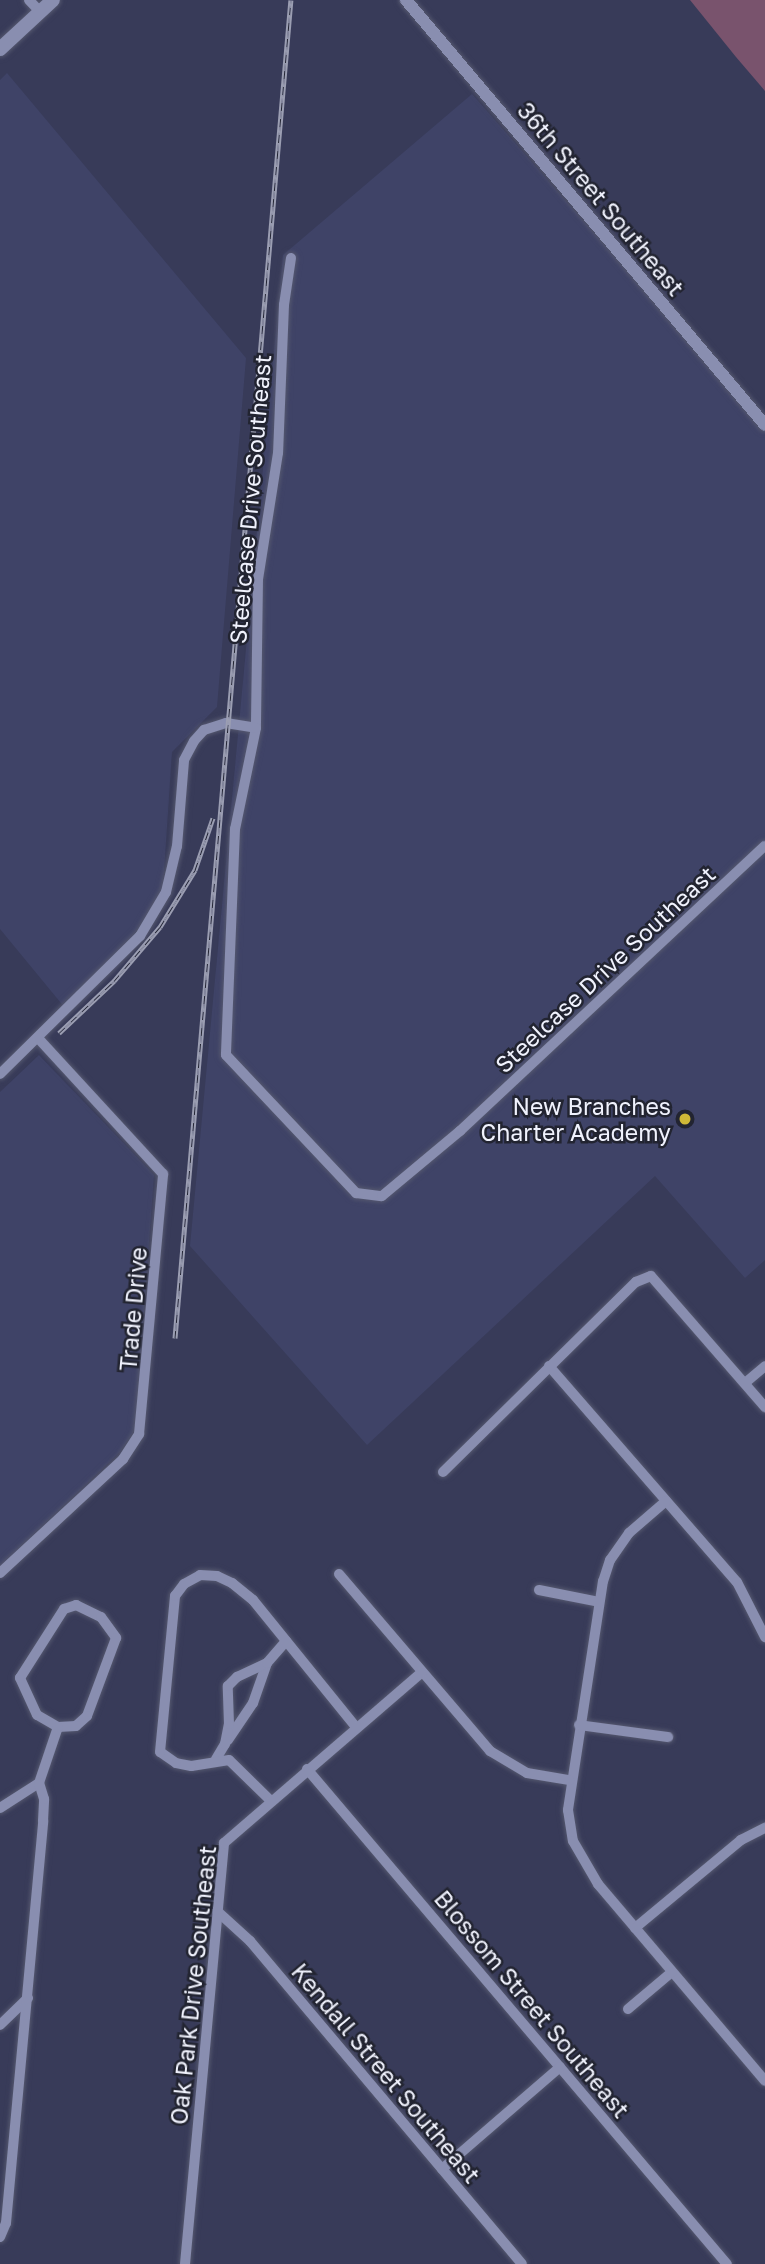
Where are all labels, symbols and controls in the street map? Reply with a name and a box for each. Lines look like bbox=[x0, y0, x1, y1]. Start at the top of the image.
street label: 36th Street Southeast bbox=[512, 97, 690, 301]
street label: Steelcase Drive Southeast bbox=[224, 353, 276, 645]
street label: Steelcase Drive Southeast bbox=[489, 860, 721, 1078]
place label: New Branches Charter Academy bbox=[481, 1092, 671, 1146]
marker: New Branches Charter Academy bbox=[677, 1111, 693, 1127]
street label: Trade Drive bbox=[114, 1246, 152, 1372]
street label: Oak Park Drive Southeast bbox=[165, 1844, 221, 2126]
street label: Blossom Street Southeast bbox=[429, 1885, 635, 2123]
street label: Kendall Street Southeast bbox=[286, 1958, 486, 2188]

